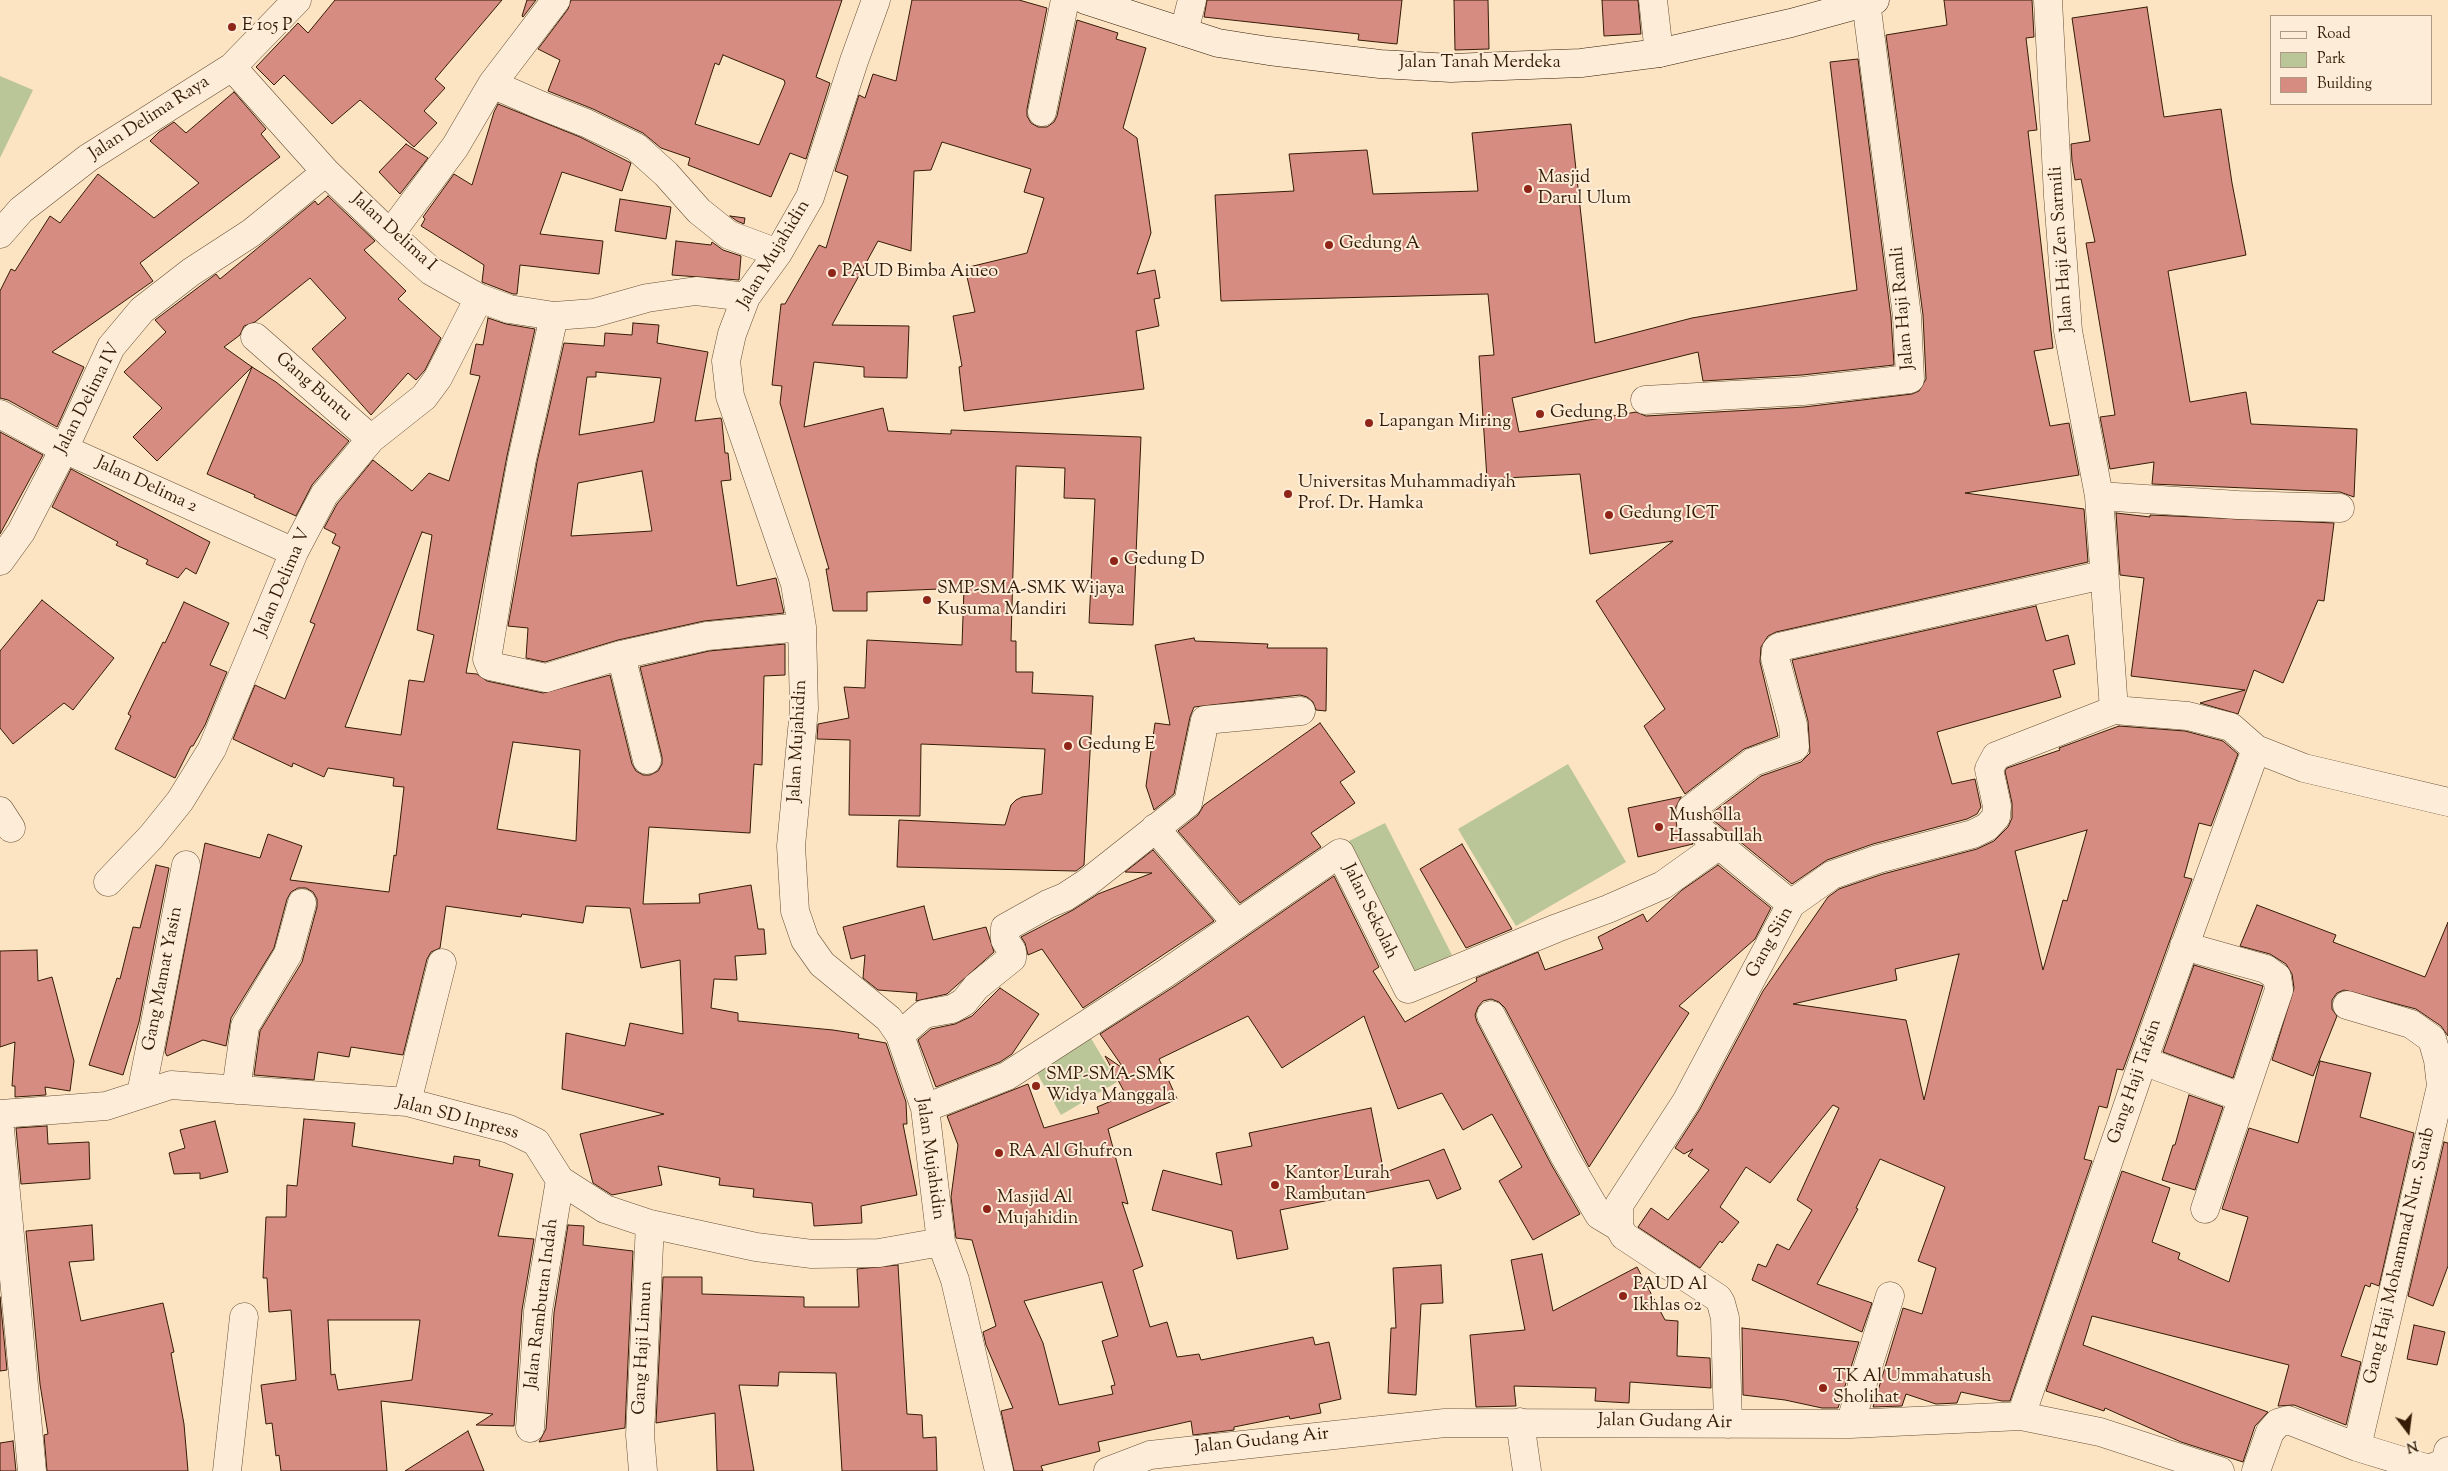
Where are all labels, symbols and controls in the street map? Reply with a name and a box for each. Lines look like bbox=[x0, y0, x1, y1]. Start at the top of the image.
legend bbox=[2270, 15, 2433, 105]
place label: E 105 P bbox=[242, 16, 292, 38]
marker: E 105 P bbox=[226, 21, 238, 33]
text: Road bbox=[2317, 24, 2351, 45]
text: Park bbox=[2317, 49, 2346, 70]
street label: Jalan Tanah Merdeka bbox=[1399, 53, 1561, 75]
street label: Jalan Delima Raya bbox=[86, 72, 214, 166]
text: Building bbox=[2317, 74, 2372, 95]
street label: Jalan Haji Zen Sarmili bbox=[2046, 165, 2080, 333]
place label: Masjid Darul Ulum bbox=[1538, 168, 1631, 210]
marker: Masjid Darul Ulum bbox=[1522, 183, 1534, 195]
street label: Jalan Delima I bbox=[346, 189, 440, 277]
street label: Jalan Mujahidin bbox=[734, 197, 816, 313]
place label: Gedung A bbox=[1339, 234, 1420, 256]
marker: Gedung A bbox=[1323, 239, 1335, 251]
street label: Jalan Haji Ramli bbox=[1888, 245, 1920, 371]
place label: PAUD Bimba Aiueo bbox=[842, 262, 998, 284]
marker: PAUD Bimba Aiueo bbox=[826, 267, 838, 279]
street label: Jalan Delima IV bbox=[52, 340, 126, 458]
street label: Gang Buntu bbox=[270, 349, 356, 427]
place label: Gedung B bbox=[1550, 403, 1628, 425]
marker: Gedung B bbox=[1534, 408, 1546, 420]
place label: Lapangan Miring bbox=[1379, 412, 1511, 434]
marker: Lapangan Miring bbox=[1363, 417, 1375, 429]
street label: Jalan Delima 2 bbox=[92, 453, 200, 519]
place label: Universitas Muhammadiyah Prof. Dr. Hamka bbox=[1298, 473, 1516, 516]
marker: Universitas Muhammadiyah Prof. Dr. Hamka bbox=[1282, 488, 1294, 500]
place label: Gedung ICT bbox=[1619, 504, 1719, 526]
marker: Gedung ICT bbox=[1603, 509, 1615, 521]
street label: Jalan Delima V bbox=[251, 526, 317, 640]
place label: Gedung D bbox=[1124, 550, 1205, 572]
marker: Gedung D bbox=[1108, 555, 1120, 567]
place label: SMP-SMA-SMK Wijaya Kusuma Mandiri bbox=[937, 579, 1125, 622]
marker: SMP-SMA-SMK Wijaya Kusuma Mandiri bbox=[921, 594, 933, 606]
street label: Jalan Mujahidin bbox=[785, 679, 813, 803]
place label: Gedung E bbox=[1078, 735, 1155, 757]
marker: Gedung E bbox=[1062, 740, 1074, 752]
place label: Musholla Hassabullah bbox=[1669, 806, 1763, 849]
marker: Musholla Hassabullah bbox=[1653, 821, 1665, 833]
street label: Jalan Sekolah bbox=[1337, 861, 1401, 963]
street label: Gang Siin bbox=[1743, 904, 1799, 982]
street label: Gang Mamat Yasin bbox=[139, 905, 189, 1053]
street label: Gang Haji Tafsin bbox=[2104, 1017, 2168, 1147]
place label: SMP-SMA-SMK Widya Manggala bbox=[1046, 1065, 1175, 1108]
marker: SMP-SMA-SMK Widya Manggala bbox=[1030, 1080, 1042, 1092]
street label: Jalan SD Inpress bbox=[393, 1092, 521, 1146]
street label: Jalan Mujahidin bbox=[910, 1097, 948, 1221]
street label: Gang Haji Mohammad Nur. Suaib bbox=[2361, 1126, 2441, 1386]
place label: RA Al Ghufron bbox=[1009, 1142, 1133, 1164]
marker: RA Al Ghufron bbox=[993, 1147, 1005, 1159]
place label: Kantor Lurah Rambutan bbox=[1285, 1164, 1390, 1206]
marker: Kantor Lurah Rambutan bbox=[1269, 1179, 1281, 1191]
place label: Masjid Al Mujahidin bbox=[997, 1188, 1079, 1230]
marker: Masjid Al Mujahidin bbox=[981, 1203, 993, 1215]
street label: Jalan Rambutan Indah bbox=[522, 1217, 564, 1391]
place label: PAUD Al Ikhlas 02 bbox=[1633, 1275, 1707, 1318]
street label: Gang Haji Limun bbox=[630, 1280, 658, 1416]
marker: PAUD Al Ikhlas 02 bbox=[1617, 1290, 1629, 1302]
place label: TK Al Ummahatush Sholihat bbox=[1833, 1367, 1992, 1410]
marker: TK Al Ummahatush Sholihat bbox=[1817, 1382, 1829, 1394]
north arrow bbox=[2383, 1406, 2433, 1456]
street label: Jalan Gudang Air bbox=[1598, 1411, 1732, 1435]
street label: Jalan Gudang Air bbox=[1194, 1424, 1330, 1460]
text: N bbox=[2404, 1434, 2420, 1457]

